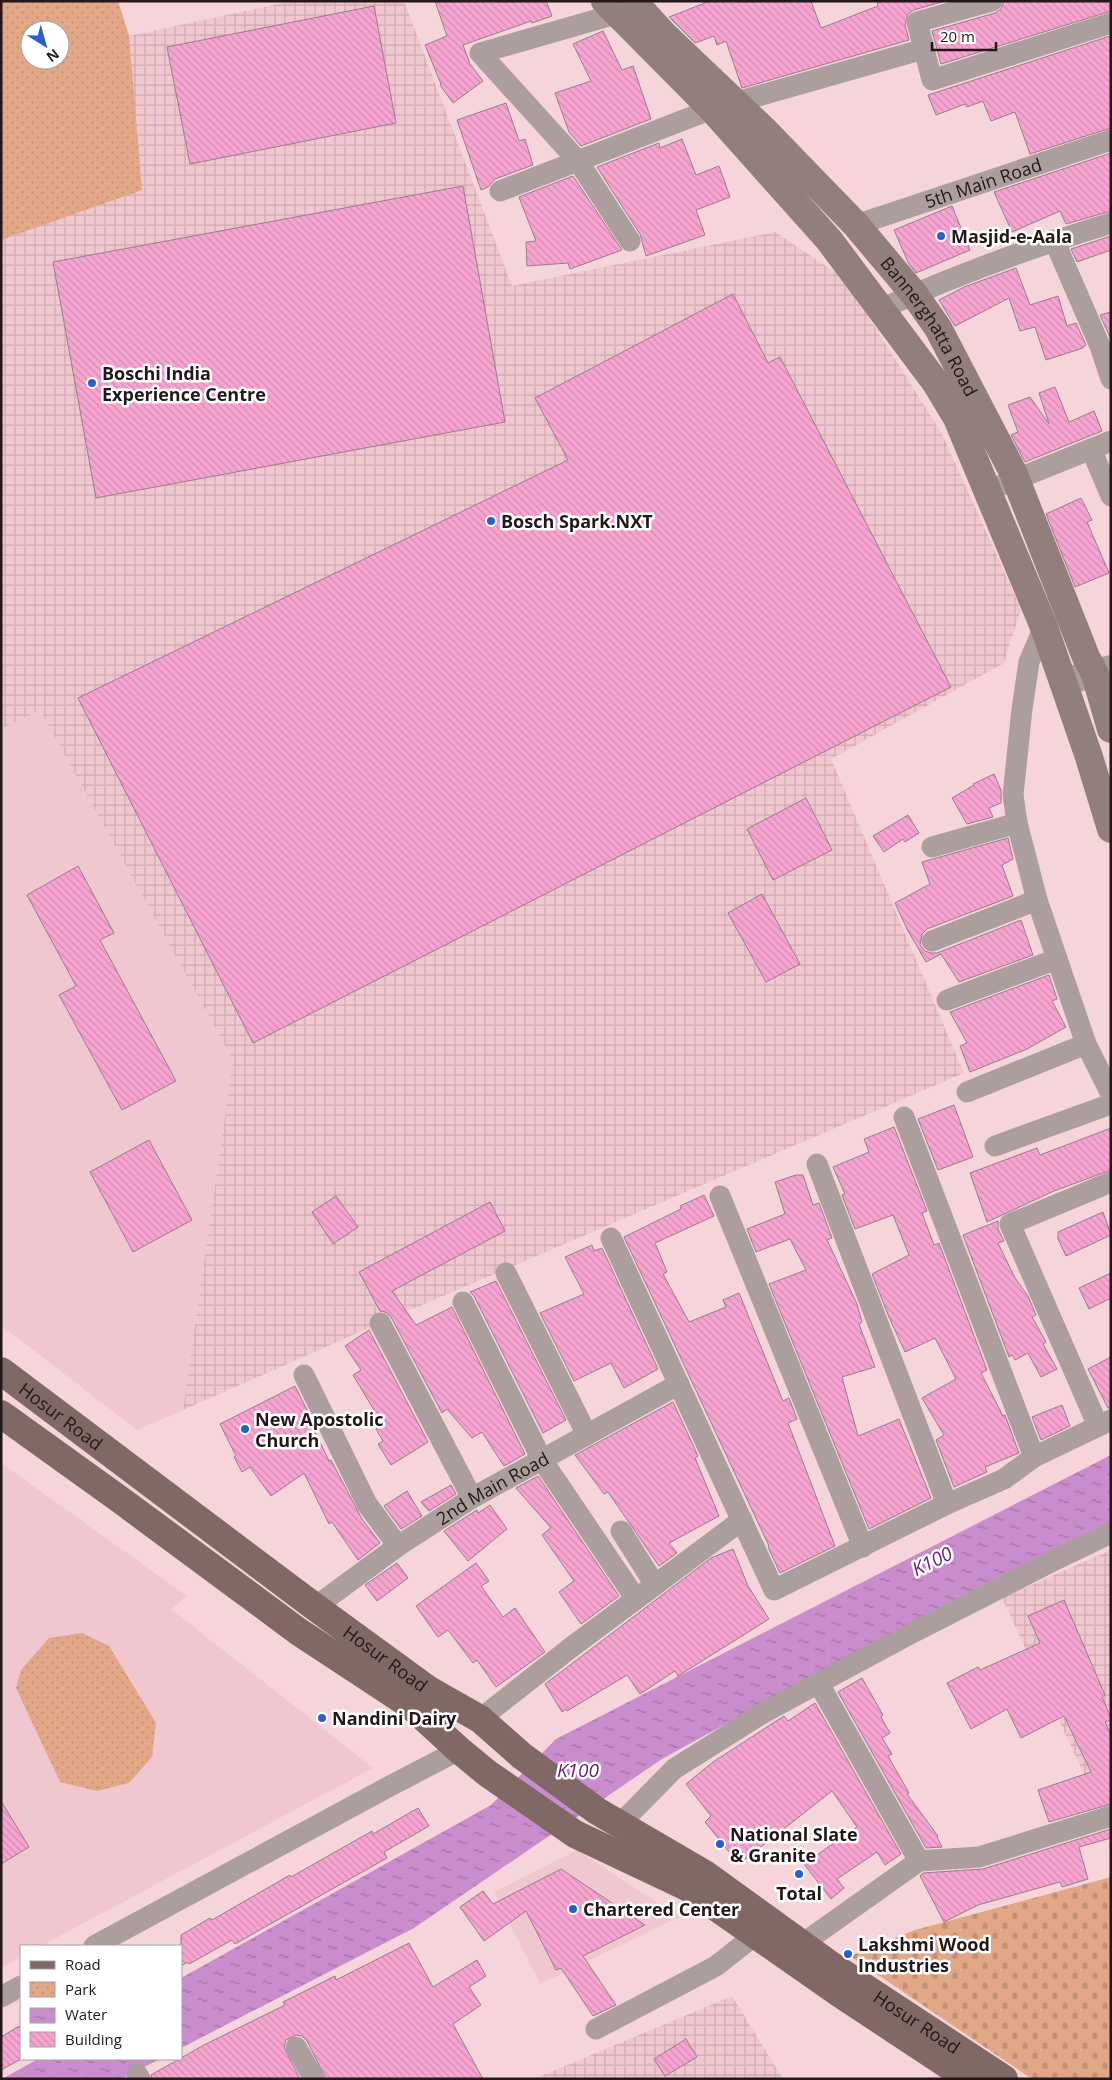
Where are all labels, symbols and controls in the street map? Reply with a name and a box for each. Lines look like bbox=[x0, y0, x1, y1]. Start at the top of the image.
north arrow bbox=[20, 20, 70, 70]
scale bar bbox=[932, 20, 996, 52]
text: 20 m bbox=[940, 26, 975, 46]
text: N bbox=[43, 45, 63, 67]
street label: 5th Main Road bbox=[921, 152, 1045, 213]
place label: Masjid-e-Aala bbox=[951, 224, 1072, 248]
marker: Masjid-e-Aala bbox=[935, 230, 947, 242]
street label: Bannerghatta Road bbox=[875, 251, 983, 400]
place label: Boschi India Experience Centre bbox=[102, 361, 266, 406]
marker: Boschi India Experience Centre bbox=[86, 377, 98, 389]
place label: Bosch Spark.NXT bbox=[501, 509, 653, 533]
marker: Bosch Spark.NXT bbox=[485, 515, 497, 527]
street label: Hosur Road bbox=[14, 1377, 108, 1455]
place label: New Apostolic Church bbox=[255, 1407, 383, 1452]
marker: New Apostolic Church bbox=[239, 1423, 251, 1435]
street label: 2nd Main Road bbox=[432, 1446, 553, 1530]
water label: K100 bbox=[907, 1540, 957, 1582]
street label: Hosur Road bbox=[339, 1620, 432, 1697]
place label: Nandini Dairy bbox=[332, 1706, 457, 1730]
marker: Nandini Dairy bbox=[316, 1712, 328, 1724]
water label: K100 bbox=[557, 1757, 600, 1783]
place label: National Slate & Granite bbox=[730, 1822, 858, 1867]
marker: National Slate & Granite bbox=[714, 1838, 726, 1850]
marker: Total bbox=[793, 1868, 805, 1880]
place label: Total bbox=[776, 1881, 822, 1905]
place label: Chartered Center bbox=[583, 1897, 739, 1921]
marker: Chartered Center bbox=[567, 1903, 579, 1915]
place label: Lakshmi Wood Industries bbox=[858, 1932, 990, 1977]
legend bbox=[20, 1945, 182, 2060]
marker: Lakshmi Wood Industries bbox=[842, 1948, 854, 1960]
text: Road bbox=[65, 1954, 101, 1974]
text: Park bbox=[65, 1979, 96, 1999]
street label: Hosur Road bbox=[869, 1985, 965, 2059]
text: Water bbox=[65, 2004, 107, 2024]
text: Building bbox=[65, 2029, 122, 2049]

